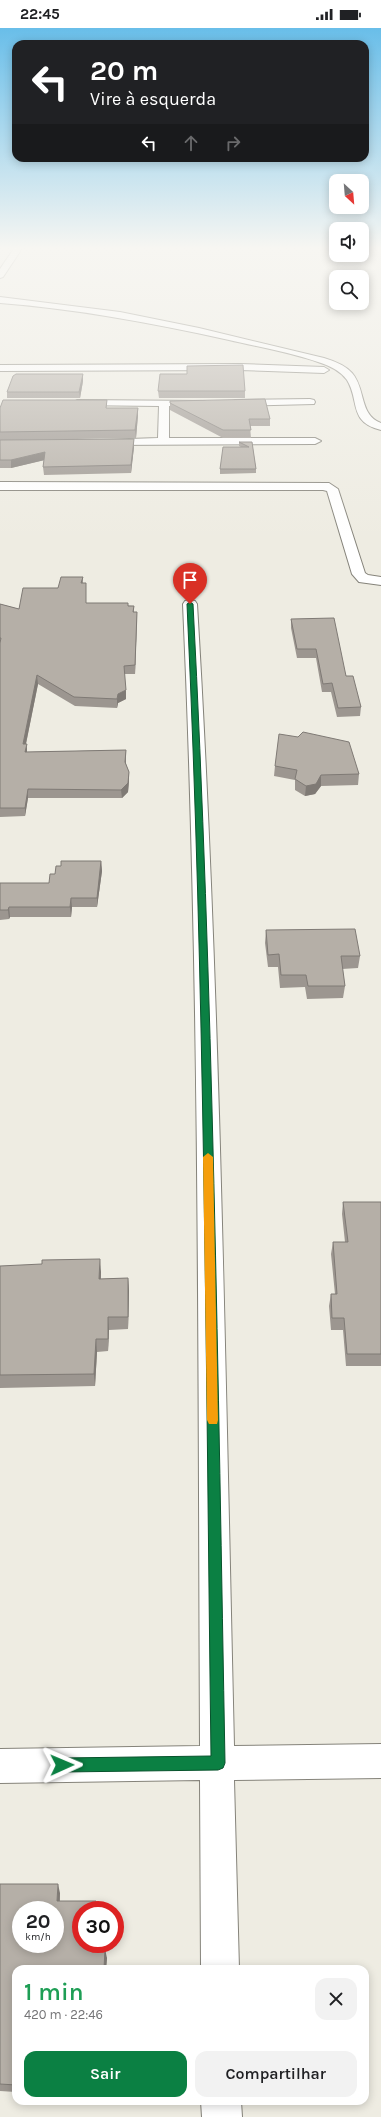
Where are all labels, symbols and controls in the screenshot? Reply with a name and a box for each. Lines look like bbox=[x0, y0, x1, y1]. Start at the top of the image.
text: 22:45 bbox=[20, 5, 60, 23]
text: 20 m bbox=[90, 54, 158, 87]
icon: left bbox=[24, 56, 76, 108]
text: Vire à esquerda bbox=[90, 88, 216, 110]
icon: left bbox=[138, 132, 160, 154]
icon: ahead bbox=[180, 132, 202, 154]
icon: right bbox=[222, 132, 244, 154]
north arrow bbox=[329, 174, 369, 214]
map controls bbox=[329, 174, 369, 310]
button: sound bbox=[329, 222, 369, 262]
button: search bbox=[329, 270, 369, 310]
pin bbox=[173, 563, 207, 604]
icon: arrive bbox=[179, 569, 201, 591]
position arrow bbox=[41, 1744, 83, 1786]
speed limit sign: 30 bbox=[72, 1901, 124, 1953]
text: 20 bbox=[26, 1910, 50, 1933]
text: km/h bbox=[25, 1931, 51, 1943]
text: 1 min bbox=[24, 1978, 84, 2006]
button: close bbox=[315, 1978, 357, 2020]
text: 420 m · 22:46 bbox=[24, 2007, 103, 2022]
button: Sair bbox=[24, 2051, 187, 2097]
button: Compartilhar bbox=[195, 2051, 357, 2097]

